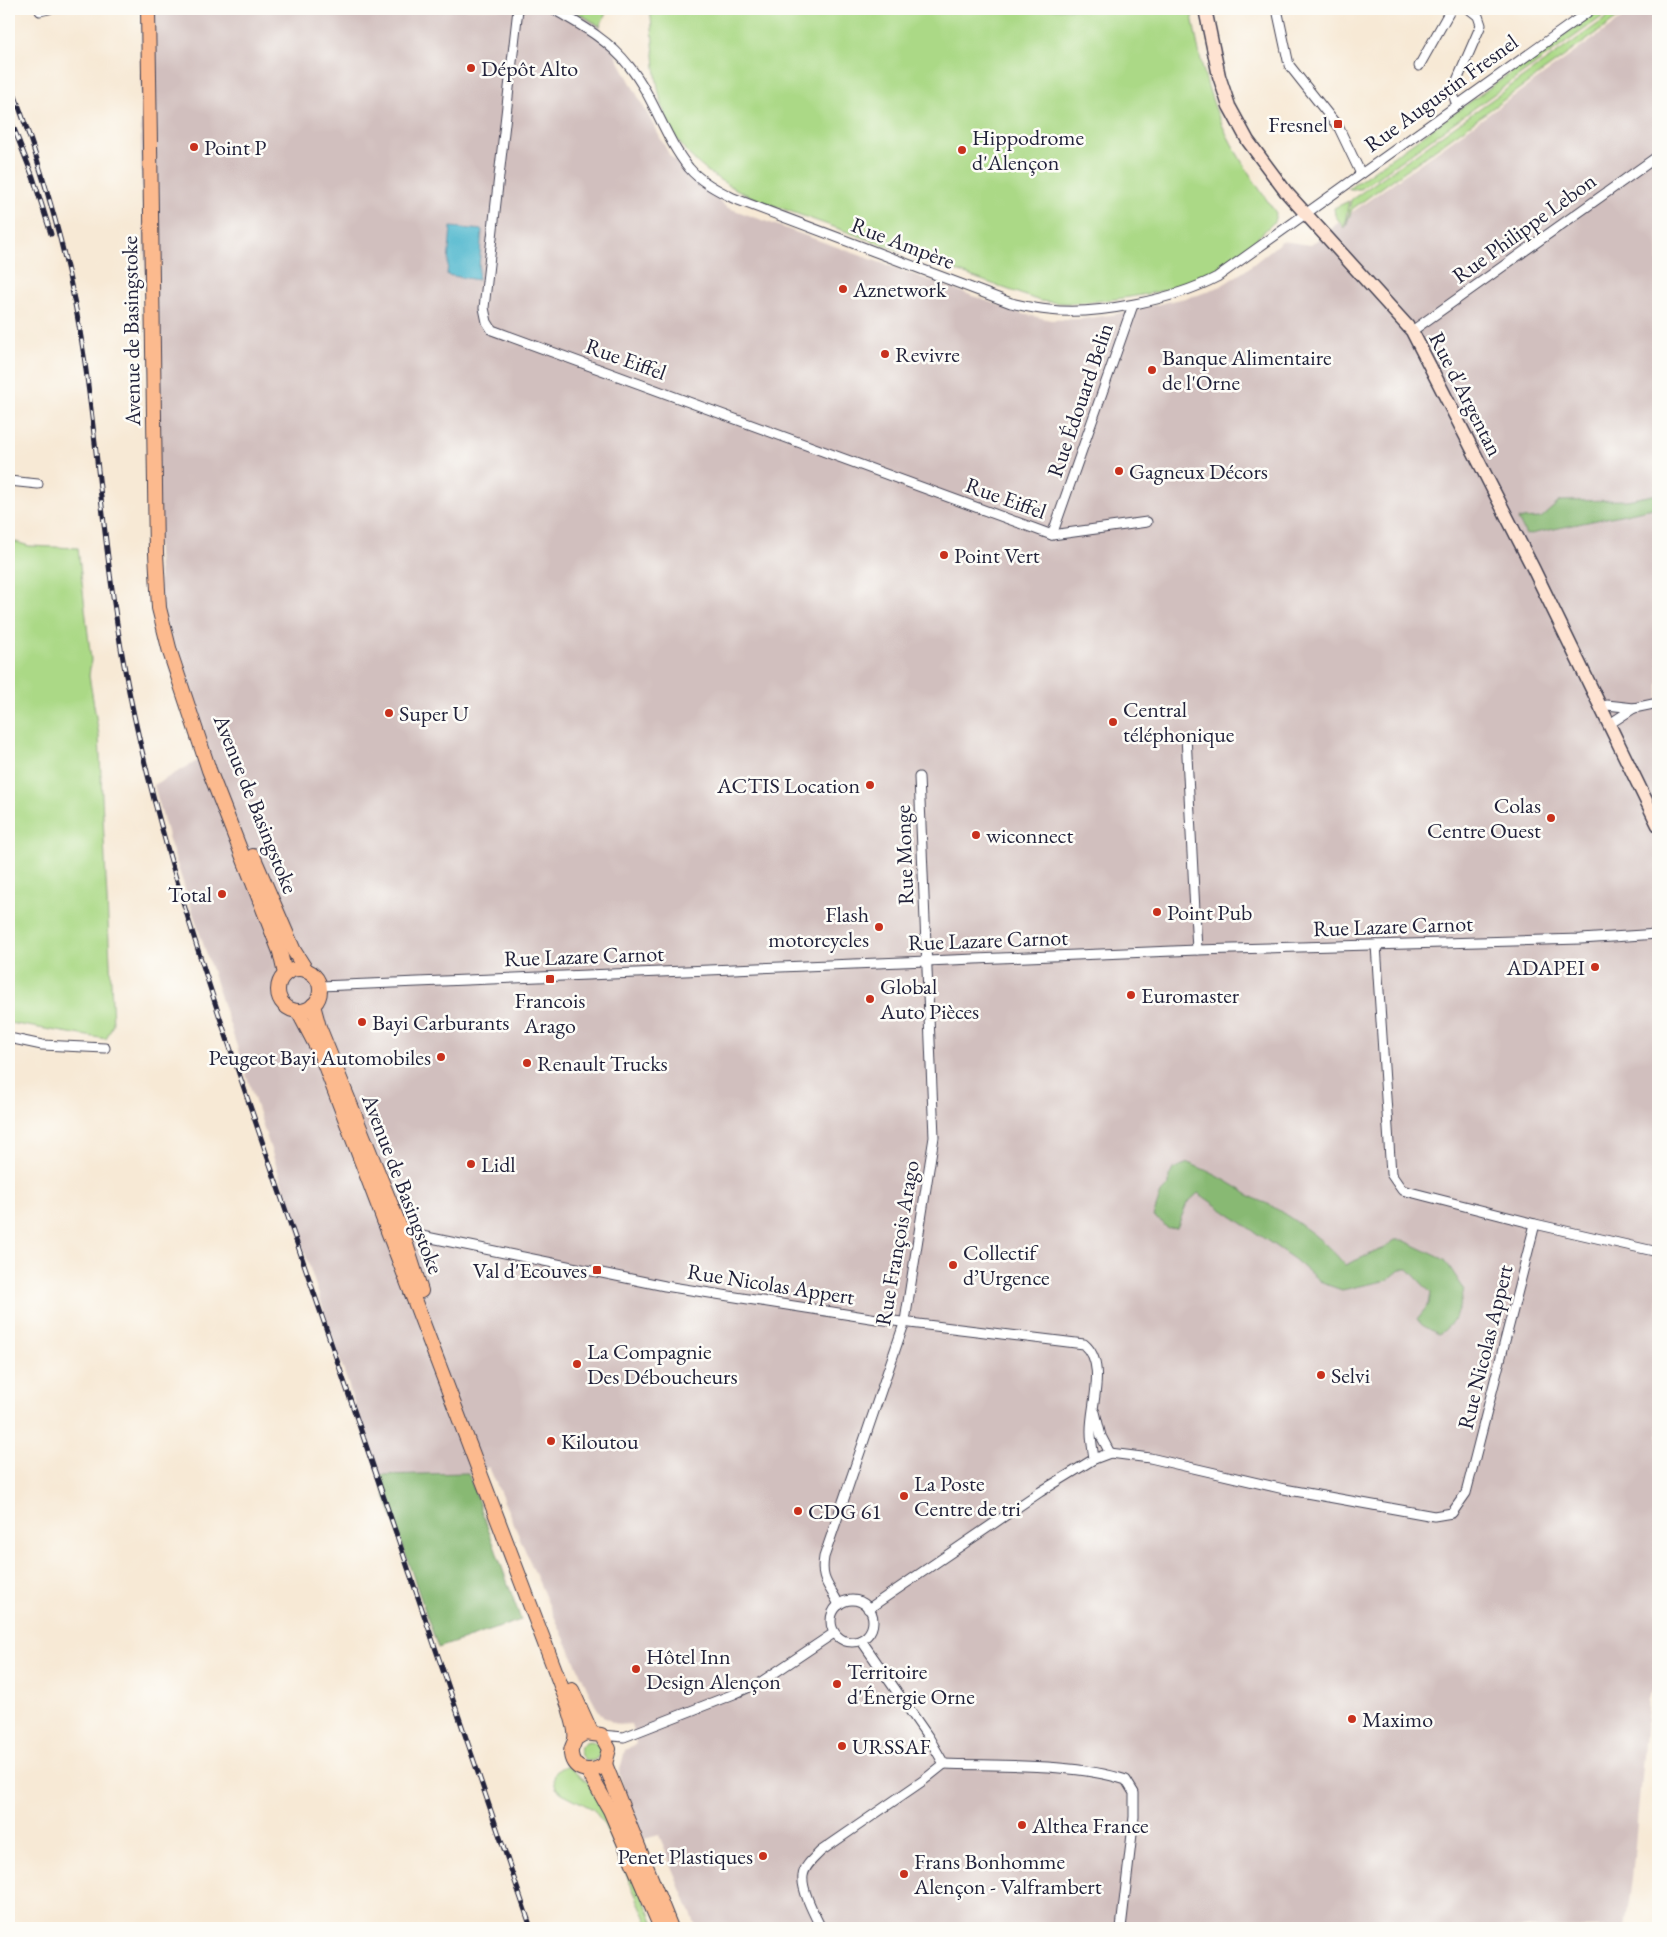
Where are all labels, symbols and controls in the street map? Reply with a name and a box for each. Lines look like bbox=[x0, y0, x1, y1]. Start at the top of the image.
street label: Rue Augustin Fresnel bbox=[1358, 27, 1524, 159]
place label: Dépôt Alto bbox=[481, 54, 578, 83]
marker: Dépôt Alto bbox=[465, 62, 477, 74]
place label: Fresnel bbox=[1268, 110, 1328, 139]
marker: Fresnel bbox=[1332, 118, 1344, 130]
place label: Hippodrome d'Alençon bbox=[972, 123, 1084, 177]
place label: Point P bbox=[204, 133, 266, 162]
marker: Point P bbox=[188, 141, 200, 153]
marker: Hippodrome d'Alençon bbox=[956, 144, 968, 156]
street label: Rue Philippe Lebon bbox=[1446, 166, 1602, 290]
street label: Rue Ampère bbox=[847, 210, 959, 276]
street label: Avenue de Basingstoke bbox=[115, 235, 147, 427]
place label: Aznetwork bbox=[852, 275, 947, 304]
marker: Aznetwork bbox=[837, 283, 849, 295]
street label: Rue Édouard Belin bbox=[1040, 319, 1120, 481]
street label: Rue d'Argentan bbox=[1422, 327, 1510, 461]
street label: Rue Eiffel bbox=[582, 331, 670, 387]
place label: Revivre bbox=[895, 340, 960, 369]
place label: Banque Alimentaire de l'Orne bbox=[1162, 343, 1332, 397]
marker: Revivre bbox=[879, 348, 891, 360]
marker: Banque Alimentaire de l'Orne bbox=[1146, 364, 1158, 376]
place label: Gagneux Décors bbox=[1129, 457, 1268, 486]
marker: Gagneux Décors bbox=[1113, 465, 1125, 477]
street label: Rue Eiffel bbox=[962, 470, 1050, 526]
place label: Point Vert bbox=[954, 541, 1040, 570]
marker: Point Vert bbox=[938, 549, 950, 561]
place label: Central téléphonique bbox=[1123, 695, 1235, 749]
place label: Super U bbox=[399, 699, 470, 728]
marker: Super U bbox=[383, 707, 395, 719]
street label: Avenue de Basingstoke bbox=[206, 709, 305, 898]
marker: Central téléphonique bbox=[1107, 716, 1119, 728]
place label: ACTIS Location bbox=[716, 771, 860, 800]
marker: ACTIS Location bbox=[864, 779, 876, 791]
place label: Colas Centre Ouest bbox=[1427, 791, 1541, 845]
street label: Rue Monge bbox=[888, 804, 920, 906]
marker: Colas Centre Ouest bbox=[1545, 812, 1557, 824]
place label: wiconnect bbox=[986, 821, 1073, 850]
marker: wiconnect bbox=[970, 829, 982, 841]
place label: Total bbox=[168, 880, 212, 909]
marker: Total bbox=[216, 888, 228, 900]
place label: Point Pub bbox=[1167, 898, 1252, 927]
place label: Flash motorcycles bbox=[768, 900, 869, 954]
marker: Point Pub bbox=[1151, 906, 1163, 918]
street label: Rue Lazare Carnot bbox=[1313, 909, 1474, 943]
marker: Flash motorcycles bbox=[873, 921, 885, 933]
street label: Rue Lazare Carnot bbox=[908, 923, 1069, 957]
street label: Rue Lazare Carnot bbox=[504, 939, 665, 973]
place label: ADAPEI bbox=[1506, 953, 1586, 982]
marker: ADAPEI bbox=[1589, 961, 1601, 973]
place label: Global Auto Pièces bbox=[879, 972, 979, 1026]
marker: Francois Arago bbox=[544, 973, 556, 985]
place label: Euromaster bbox=[1141, 981, 1240, 1010]
place label: Francois Arago bbox=[515, 986, 585, 1040]
marker: Euromaster bbox=[1125, 989, 1137, 1001]
marker: Global Auto Pièces bbox=[864, 993, 876, 1005]
place label: Bayi Carburants bbox=[372, 1008, 509, 1037]
marker: Bayi Carburants bbox=[356, 1016, 368, 1028]
place label: Peugeot Bayi Automobiles bbox=[208, 1043, 431, 1072]
place label: Renault Trucks bbox=[537, 1049, 668, 1078]
marker: Peugeot Bayi Automobiles bbox=[435, 1051, 447, 1063]
marker: Renault Trucks bbox=[521, 1057, 533, 1069]
street label: Avenue de Basingstoke bbox=[355, 1089, 451, 1279]
place label: Lidl bbox=[481, 1150, 516, 1179]
marker: Lidl bbox=[465, 1158, 477, 1170]
street label: Rue François Arago bbox=[868, 1158, 926, 1328]
place label: Collectif d’Urgence bbox=[963, 1238, 1050, 1292]
place label: Val d'Ecouves bbox=[473, 1256, 587, 1285]
street label: Rue Nicolas Appert bbox=[685, 1256, 857, 1312]
marker: Collectif d’Urgence bbox=[947, 1259, 959, 1271]
street label: Rue Nicolas Appert bbox=[1451, 1262, 1519, 1432]
marker: Val d'Ecouves bbox=[591, 1264, 603, 1276]
place label: La Compagnie Des Déboucheurs bbox=[587, 1337, 738, 1391]
marker: La Compagnie Des Déboucheurs bbox=[571, 1358, 583, 1370]
place label: Selvi bbox=[1331, 1361, 1370, 1390]
marker: Selvi bbox=[1315, 1369, 1327, 1381]
place label: Kiloutou bbox=[561, 1427, 639, 1456]
marker: Kiloutou bbox=[545, 1435, 557, 1447]
place label: La Poste Centre de tri bbox=[914, 1469, 1021, 1523]
marker: La Poste Centre de tri bbox=[898, 1490, 910, 1502]
place label: CDG 61 bbox=[808, 1497, 882, 1526]
marker: CDG 61 bbox=[792, 1505, 804, 1517]
place label: Hôtel Inn Design Alençon bbox=[646, 1642, 781, 1696]
place label: Territoire d'Énergie Orne bbox=[847, 1657, 975, 1711]
marker: Hôtel Inn Design Alençon bbox=[630, 1663, 642, 1675]
marker: Territoire d'Énergie Orne bbox=[831, 1678, 843, 1690]
place label: Maximo bbox=[1362, 1705, 1433, 1734]
marker: Maximo bbox=[1346, 1713, 1358, 1725]
place label: URSSAF bbox=[852, 1732, 931, 1761]
marker: URSSAF bbox=[836, 1740, 848, 1752]
place label: Althea France bbox=[1031, 1811, 1149, 1840]
marker: Althea France bbox=[1016, 1819, 1028, 1831]
place label: Penet Plastiques bbox=[618, 1842, 753, 1871]
place label: Frans Bonhomme Alençon - Valframbert bbox=[913, 1847, 1102, 1901]
marker: Penet Plastiques bbox=[757, 1850, 769, 1862]
marker: Frans Bonhomme Alençon - Valframbert bbox=[898, 1868, 910, 1880]

